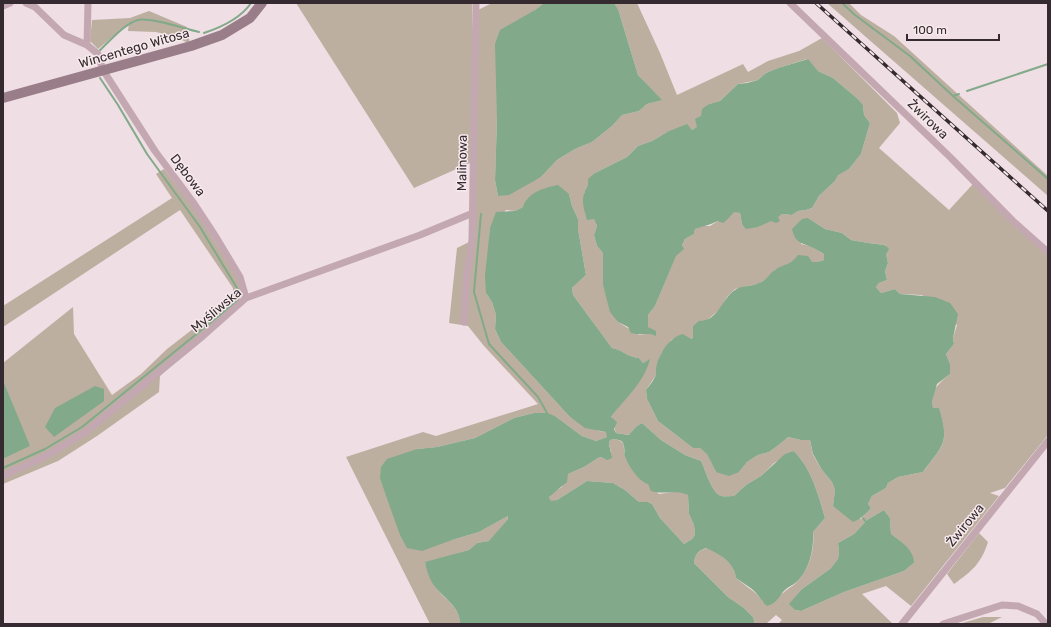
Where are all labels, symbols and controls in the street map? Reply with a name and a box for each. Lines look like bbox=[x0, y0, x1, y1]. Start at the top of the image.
scale bar bbox=[907, 16, 999, 42]
text: 100 m bbox=[913, 23, 947, 37]
street label: Wincentego Witosa bbox=[77, 25, 191, 72]
street label: Żwirowa bbox=[905, 96, 951, 142]
street label: Malinowa bbox=[454, 135, 470, 191]
street label: Dębowa bbox=[167, 151, 209, 199]
street label: Myśliwska bbox=[188, 285, 244, 335]
street label: Żwirowa bbox=[943, 501, 987, 549]

